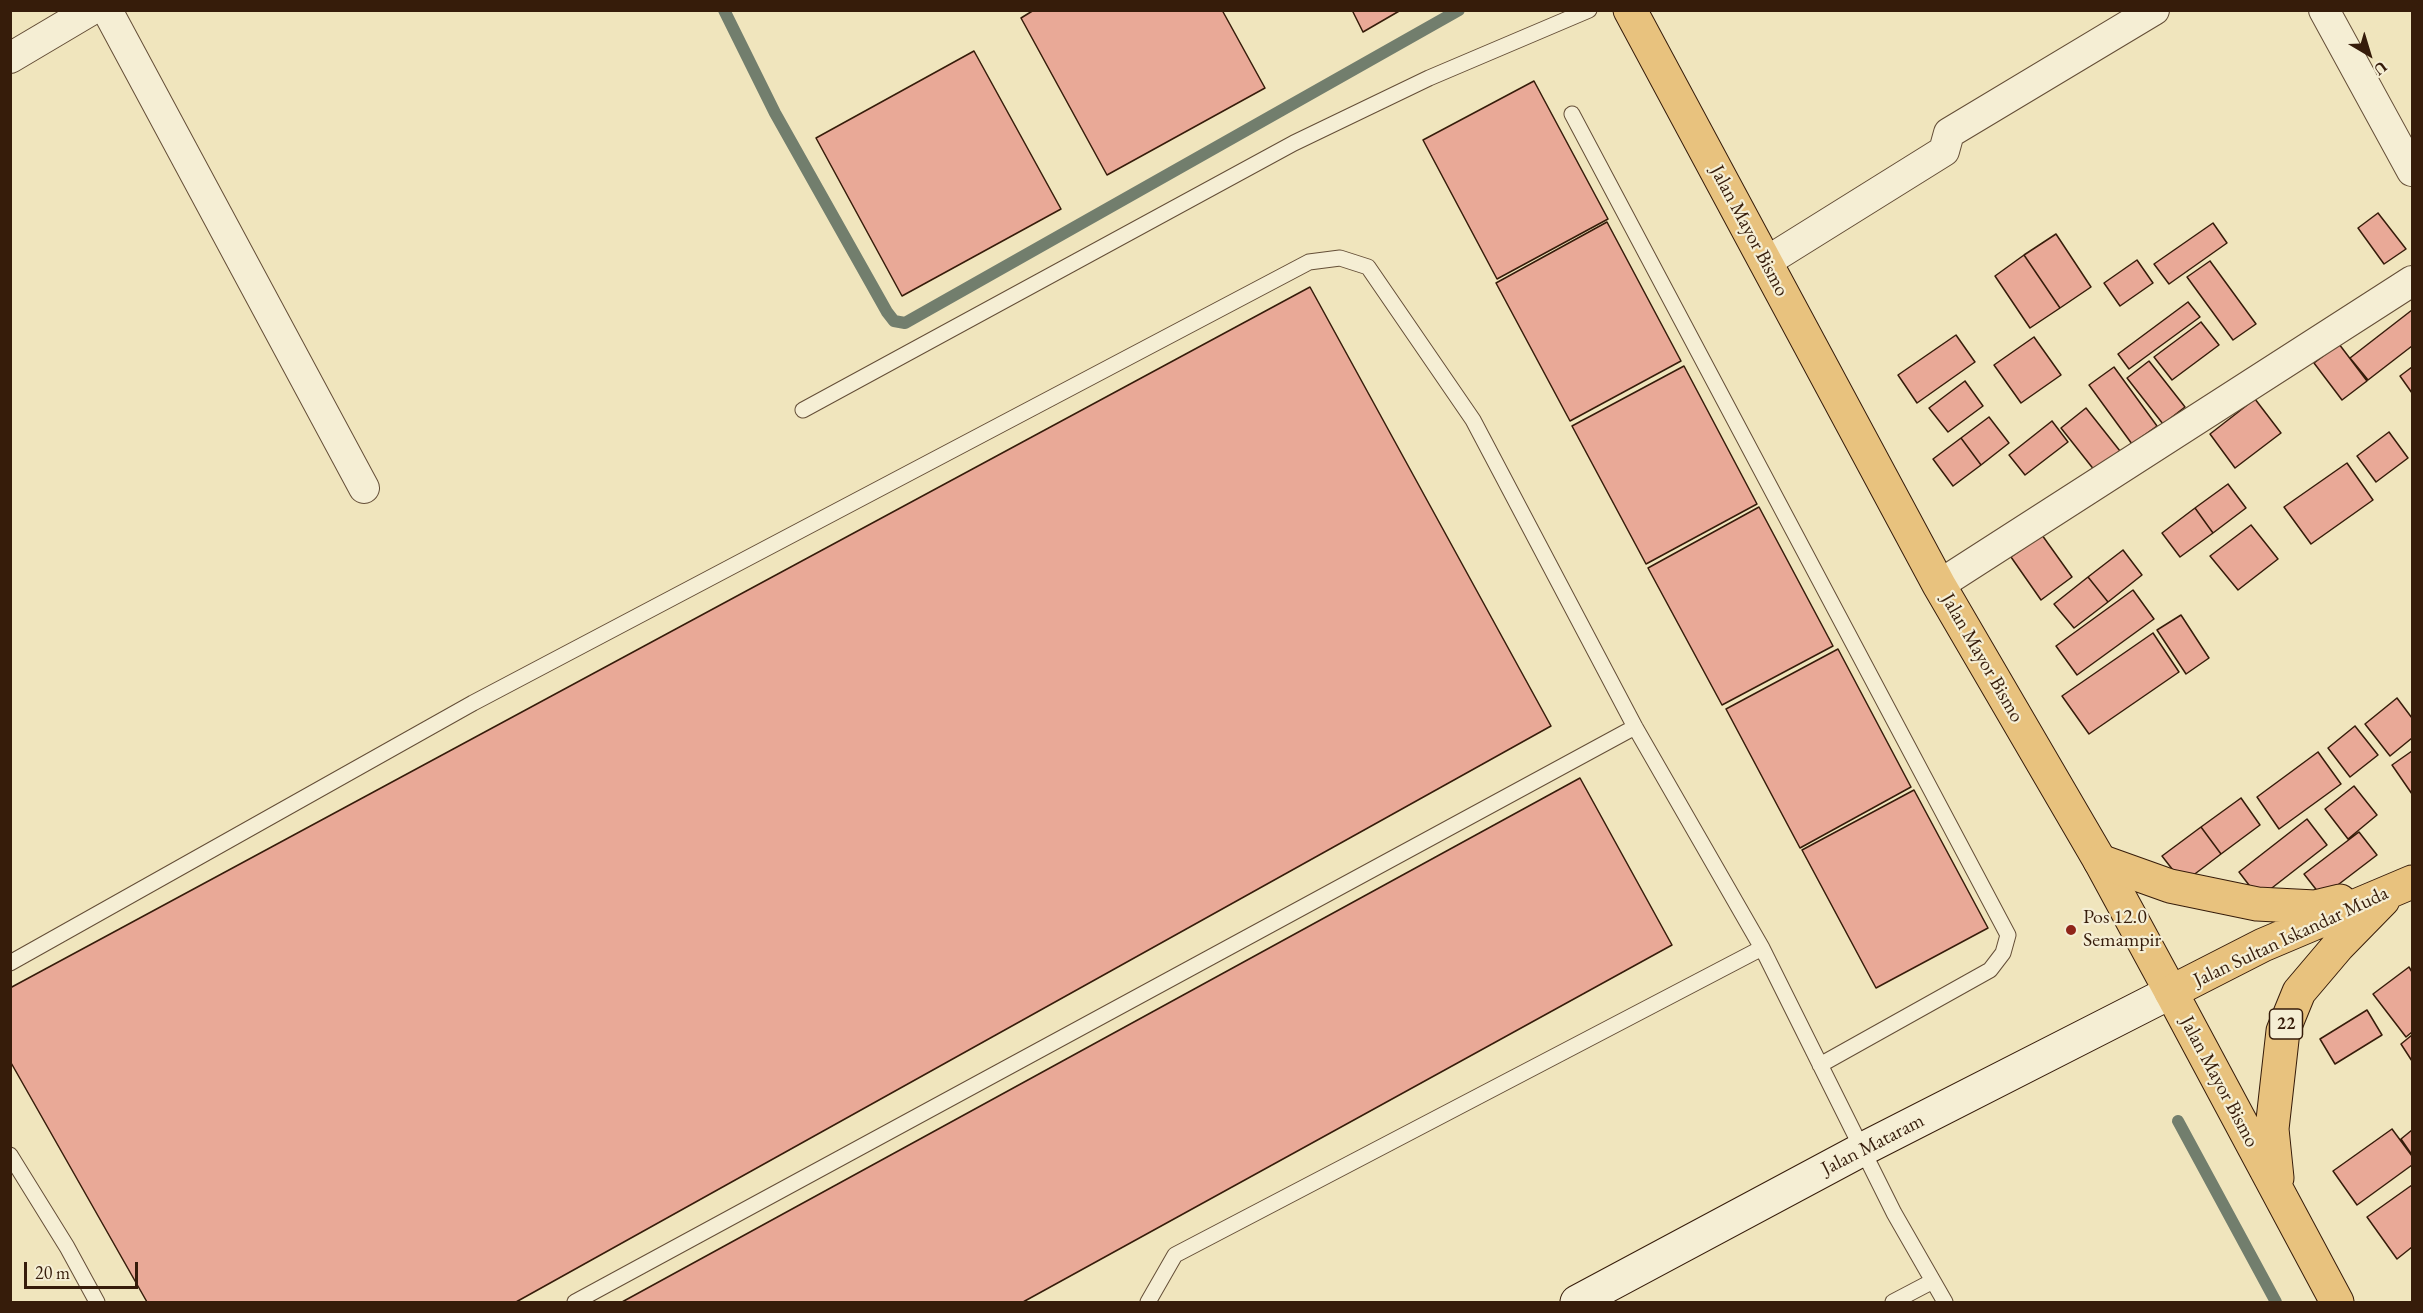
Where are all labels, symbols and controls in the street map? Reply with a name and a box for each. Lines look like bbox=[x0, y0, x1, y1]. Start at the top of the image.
north arrow bbox=[2339, 24, 2399, 84]
text: U bbox=[2369, 57, 2392, 81]
street label: Jalan Mayor Bismo bbox=[1704, 161, 1794, 301]
street label: Jalan Mayor Bismo bbox=[1935, 589, 2029, 727]
street label: Jalan Sultan Iskandar Muda bbox=[2190, 881, 2392, 993]
place label: Pos 12.0 Semampir bbox=[2083, 906, 2161, 953]
marker: Pos 12.0 Semampir bbox=[2064, 923, 2078, 937]
road number: 22 bbox=[2270, 1009, 2302, 1039]
street label: Jalan Mayor Bismo bbox=[2174, 1012, 2264, 1152]
street label: Jalan Mataram bbox=[1818, 1109, 1928, 1181]
scale bar bbox=[27, 1250, 141, 1288]
text: 20 m bbox=[35, 1261, 70, 1284]

